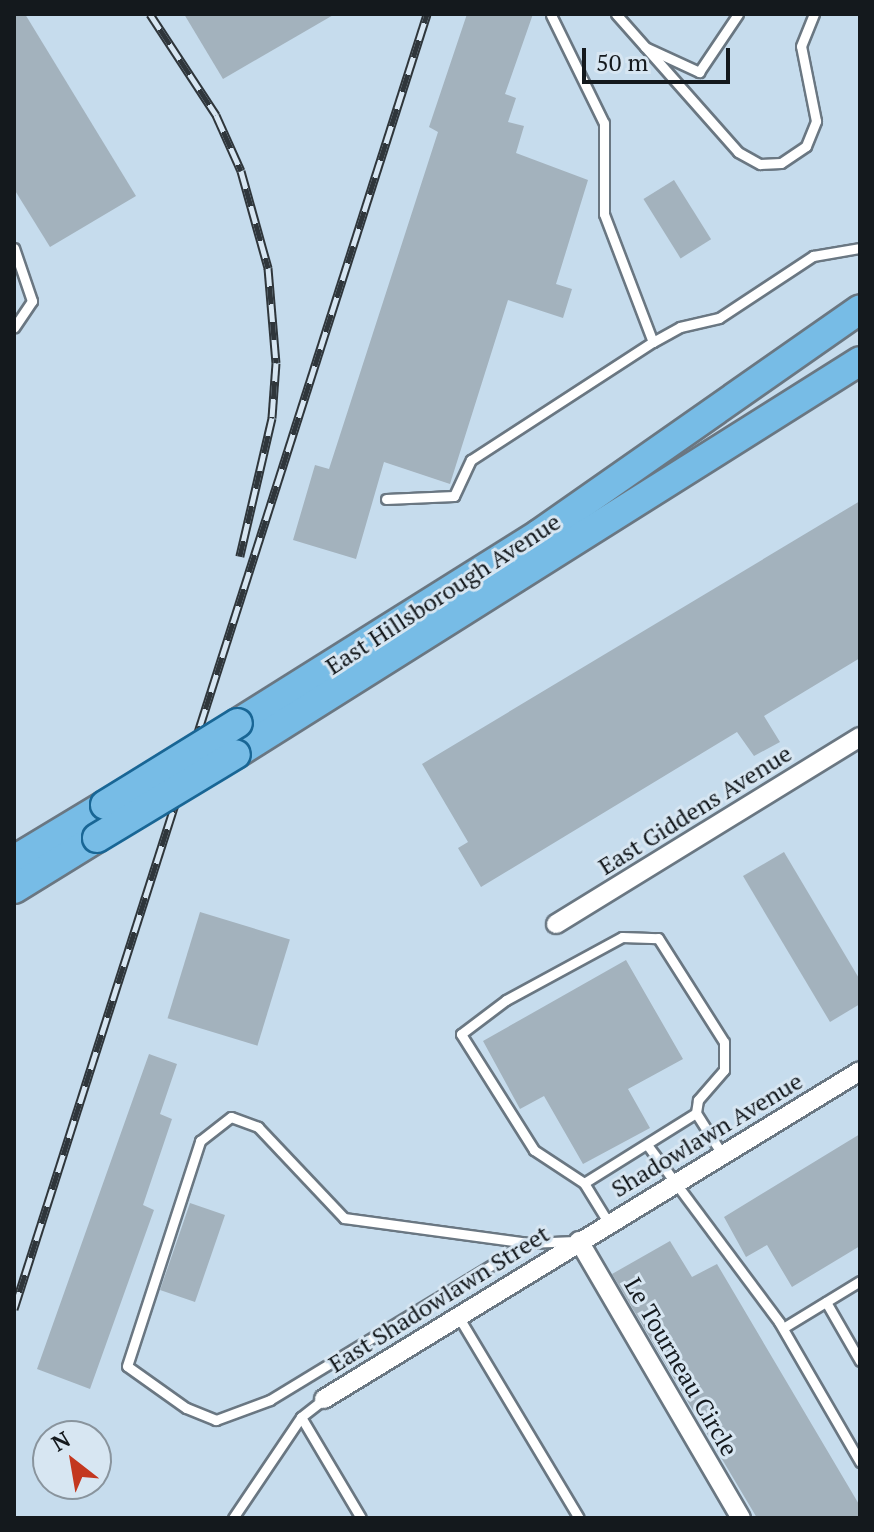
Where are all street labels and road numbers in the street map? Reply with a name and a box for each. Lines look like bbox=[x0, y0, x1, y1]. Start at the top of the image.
street label: East Hillsborough Avenue bbox=[320, 507, 566, 681]
street label: East Giddens Avenue bbox=[593, 739, 797, 881]
street label: Shadowlawn Avenue bbox=[606, 1066, 808, 1204]
street label: East Shadowlawn Street bbox=[323, 1219, 555, 1379]
street label: Le Tourneau Circle bbox=[618, 1273, 744, 1461]

